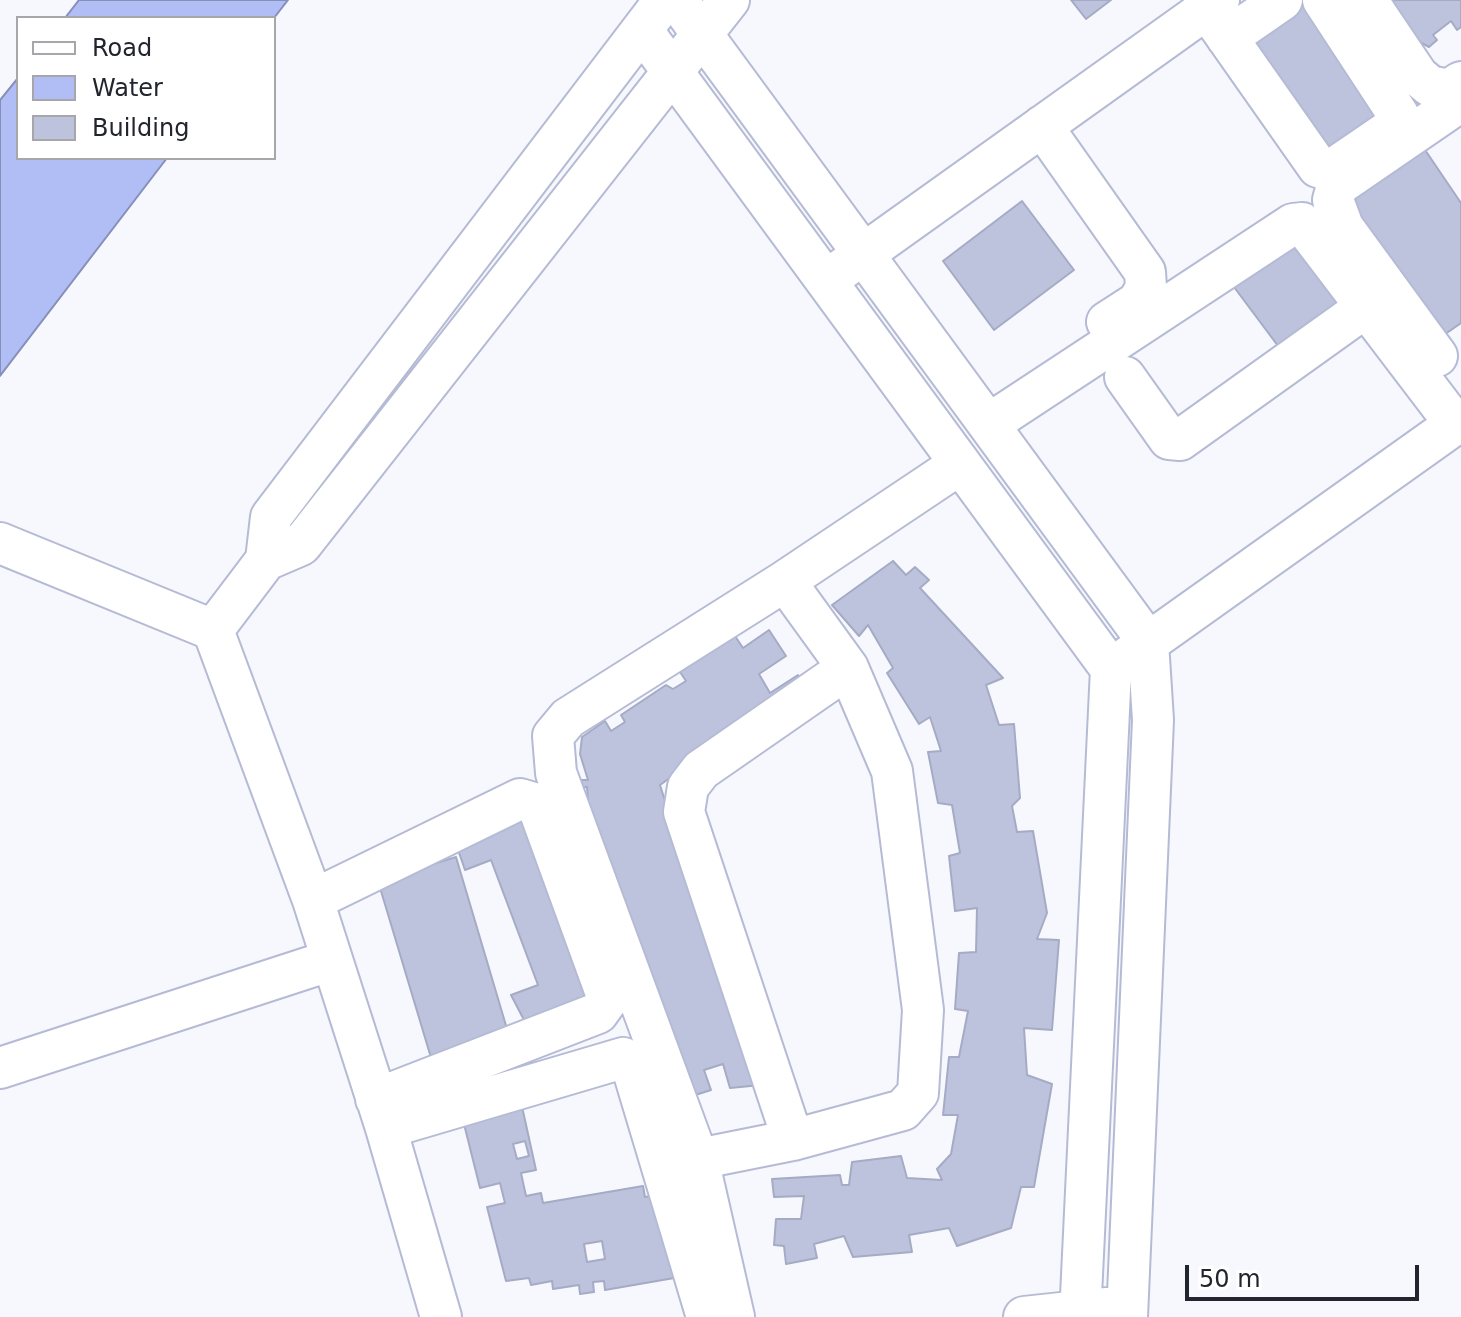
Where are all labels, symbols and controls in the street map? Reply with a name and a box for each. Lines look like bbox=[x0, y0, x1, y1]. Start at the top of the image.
legend bbox=[16, 16, 276, 160]
text: Road bbox=[92, 34, 152, 62]
text: Water bbox=[92, 74, 163, 102]
text: Building bbox=[92, 114, 189, 142]
scale bar bbox=[1189, 1249, 1423, 1299]
text: 50 m bbox=[1199, 1265, 1261, 1293]

